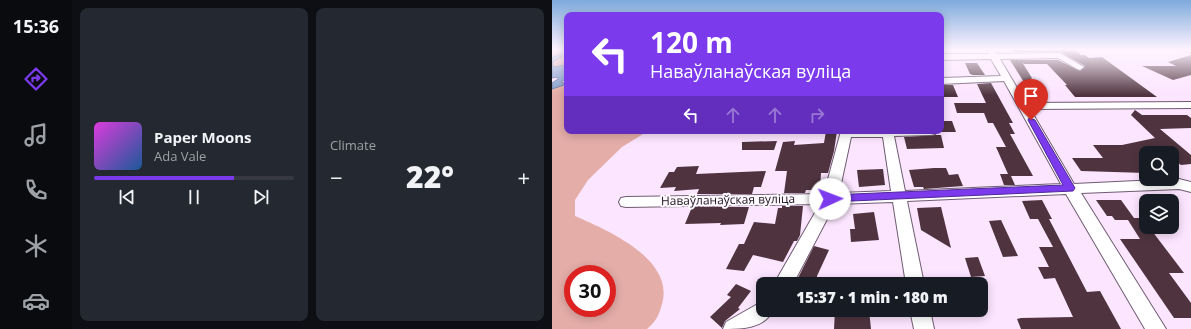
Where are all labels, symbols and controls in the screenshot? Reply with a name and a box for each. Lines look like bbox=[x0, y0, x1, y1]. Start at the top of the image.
text: 15:36 bbox=[13, 14, 59, 38]
text: 120 m bbox=[650, 23, 733, 61]
icon: left bbox=[584, 28, 636, 80]
text: Наваўланаўская вуліца bbox=[650, 59, 851, 83]
icon: directions bbox=[22, 65, 50, 93]
pin bbox=[1014, 79, 1048, 120]
icon: arrive bbox=[1020, 85, 1042, 107]
icon: left bbox=[680, 104, 702, 126]
icon: ahead bbox=[722, 104, 744, 126]
icon: ahead bbox=[764, 104, 786, 126]
icon: right bbox=[806, 104, 828, 126]
icon: music bbox=[22, 121, 50, 149]
text: Paper Moons bbox=[154, 127, 252, 147]
text: Climate bbox=[330, 136, 376, 154]
map controls bbox=[1139, 146, 1179, 234]
button: search bbox=[1139, 146, 1179, 186]
text: Ada Vale bbox=[154, 147, 206, 165]
text: 22° bbox=[406, 156, 454, 197]
text: − bbox=[330, 162, 343, 192]
text: + bbox=[517, 162, 530, 192]
icon: phone bbox=[22, 176, 50, 204]
position arrow bbox=[809, 178, 851, 220]
icon: previous bbox=[116, 186, 138, 208]
icon: pause bbox=[183, 186, 205, 208]
icon: next bbox=[250, 186, 272, 208]
street label: Наваўланаўская вуліца bbox=[661, 190, 795, 209]
button: layers bbox=[1139, 194, 1179, 234]
icon: climate bbox=[22, 232, 50, 260]
speed limit sign: 30 bbox=[564, 265, 616, 317]
icon: car bbox=[22, 287, 50, 315]
text: 15:37 · 1 min · 180 m bbox=[796, 287, 948, 307]

